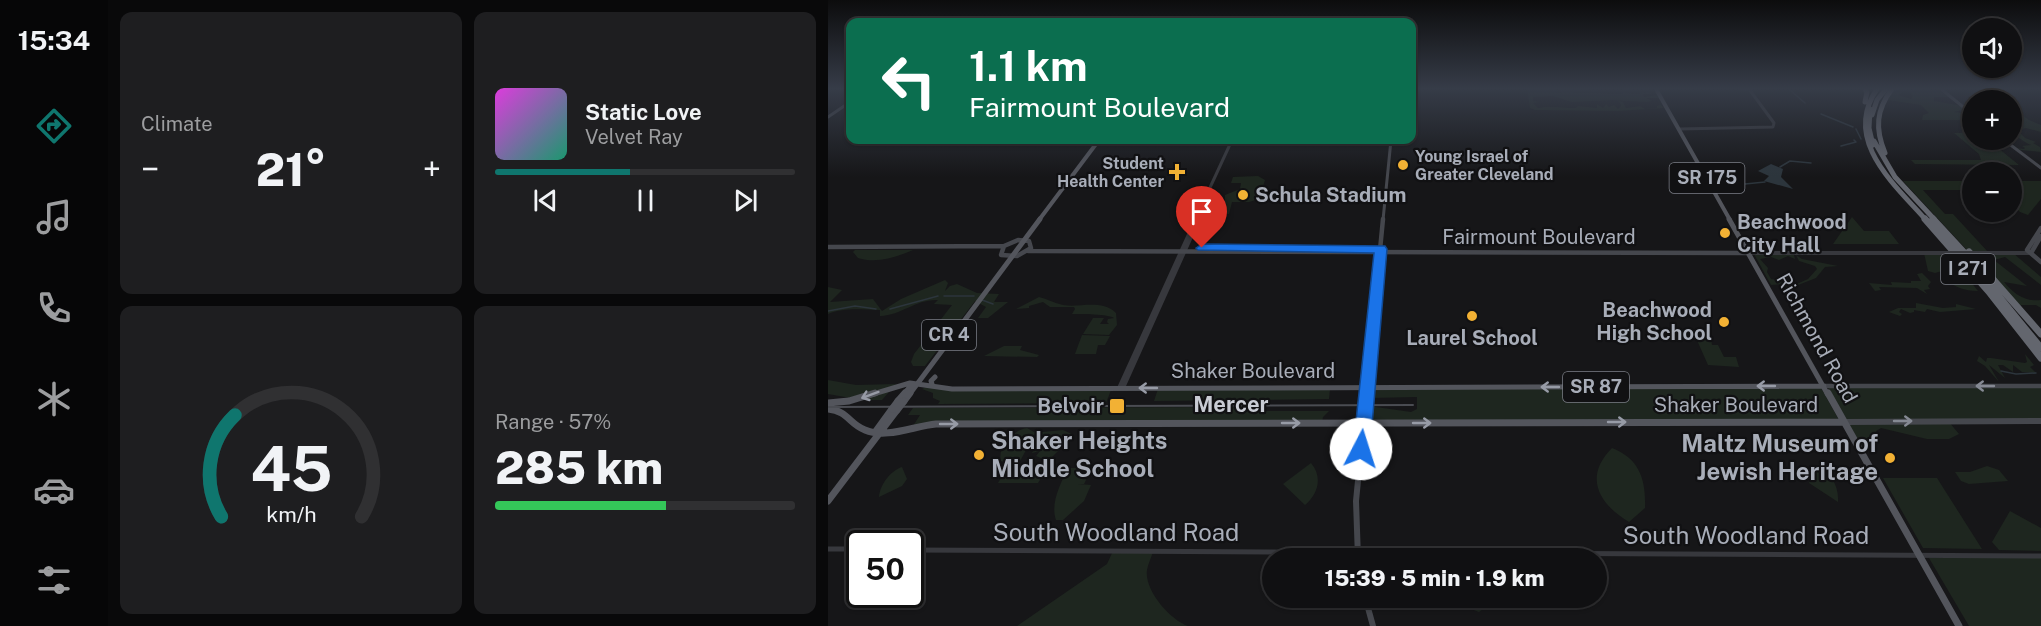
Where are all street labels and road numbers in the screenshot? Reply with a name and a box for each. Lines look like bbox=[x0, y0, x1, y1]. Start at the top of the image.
road number: SR 175 bbox=[1670, 163, 1744, 193]
street label: Fairmount Boulevard bbox=[1442, 225, 1636, 249]
road number: I 271 bbox=[1941, 254, 1995, 284]
street label: Richmond Road bbox=[1771, 269, 1863, 407]
road number: CR 4 bbox=[922, 320, 976, 350]
street label: Shaker Boulevard bbox=[1171, 359, 1335, 383]
road number: SR 87 bbox=[1563, 372, 1629, 402]
street label: Shaker Boulevard bbox=[1654, 393, 1818, 417]
street label: South Woodland Road bbox=[993, 518, 1239, 546]
street label: South Woodland Road bbox=[1623, 521, 1869, 549]

